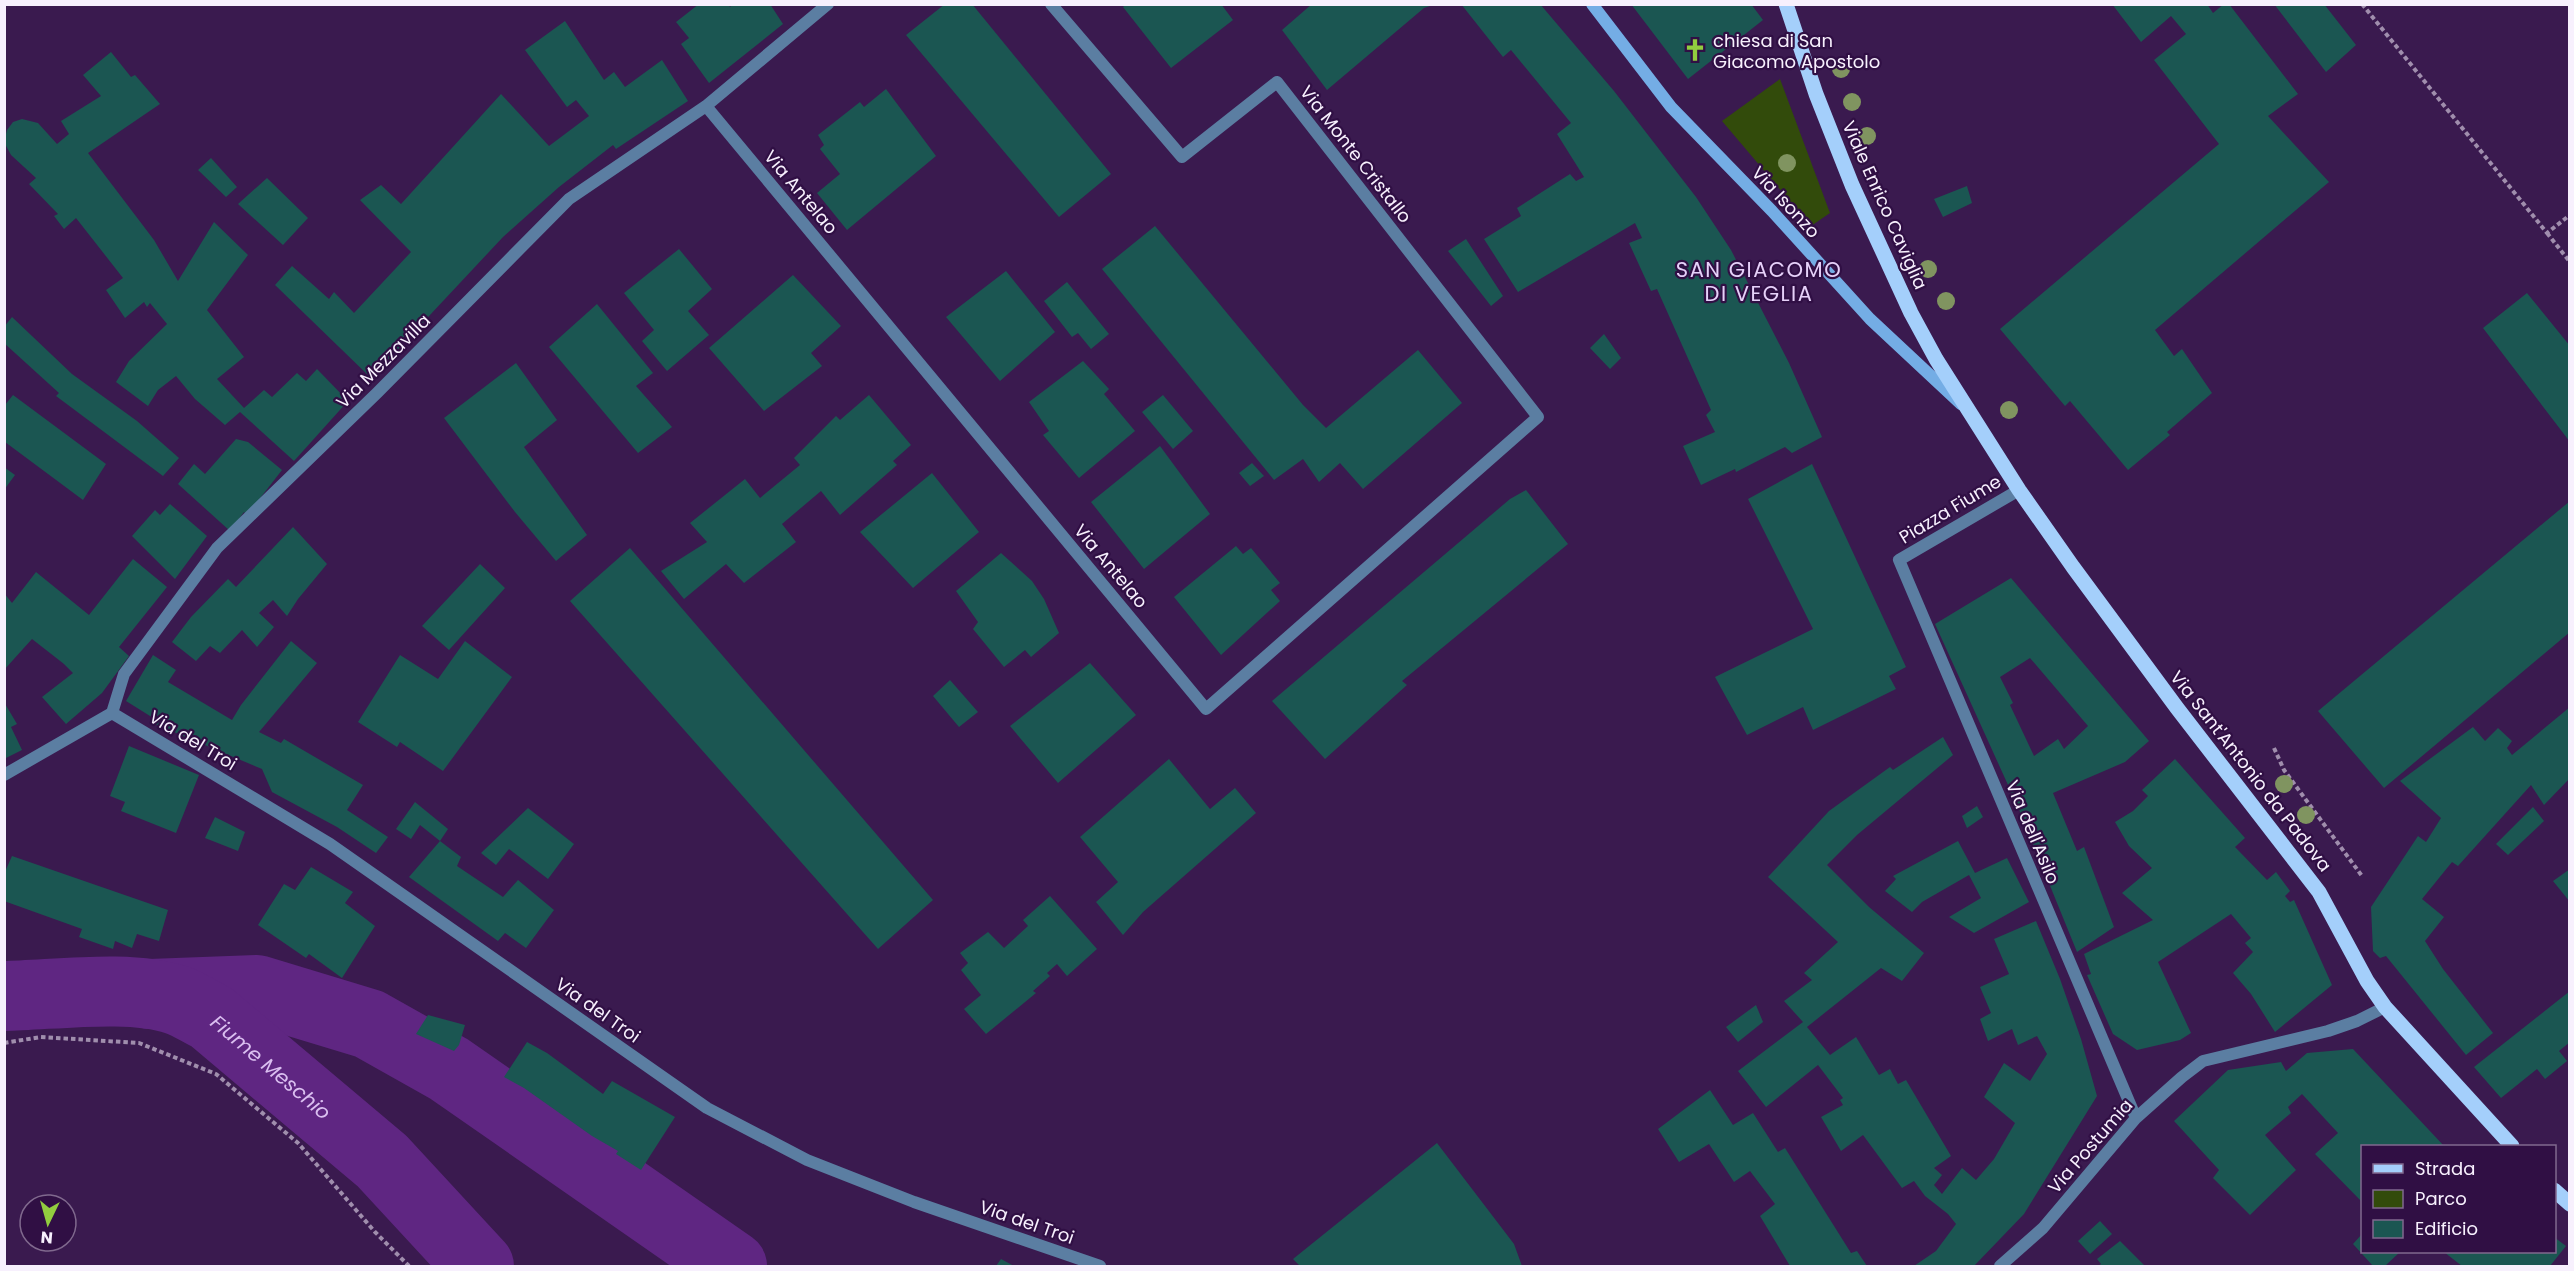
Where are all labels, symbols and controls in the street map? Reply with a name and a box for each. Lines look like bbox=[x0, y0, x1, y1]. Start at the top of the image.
place label: chiesa di San Giacomo Apostolo bbox=[1713, 28, 1880, 74]
church icon: chiesa di San Giacomo Apostolo bbox=[1682, 37, 1708, 63]
street label: Via Monte Cristallo bbox=[1294, 80, 1418, 228]
street label: Viale Enrico Caviglia bbox=[1837, 117, 1933, 293]
street label: Via Antelao bbox=[758, 144, 844, 240]
street label: Via Isonzo bbox=[1746, 161, 1826, 243]
district label: SAN GIACOMO DI VEGLIA bbox=[1676, 255, 1842, 308]
street label: Via Mezzavilla bbox=[330, 308, 436, 414]
street label: Piazza Fiume bbox=[1894, 469, 2006, 549]
street label: Via Antelao bbox=[1068, 518, 1154, 614]
street label: Via Sant'Antonio da Padova bbox=[2165, 665, 2337, 877]
street label: Via del Troi bbox=[144, 704, 242, 776]
street label: Via dell'Asilo bbox=[2000, 776, 2066, 888]
street label: Via del Troi bbox=[550, 971, 646, 1049]
water label: Fiume Meschio bbox=[204, 1008, 337, 1126]
street label: Via Postumia bbox=[2042, 1093, 2138, 1199]
legend bbox=[2361, 1145, 2556, 1253]
text: Strada bbox=[2415, 1156, 2475, 1181]
text: Parco bbox=[2415, 1186, 2467, 1211]
north arrow bbox=[18, 1193, 78, 1253]
street label: Via del Troi bbox=[976, 1194, 1078, 1250]
text: Edificio bbox=[2415, 1216, 2478, 1241]
text: N bbox=[40, 1225, 54, 1249]

